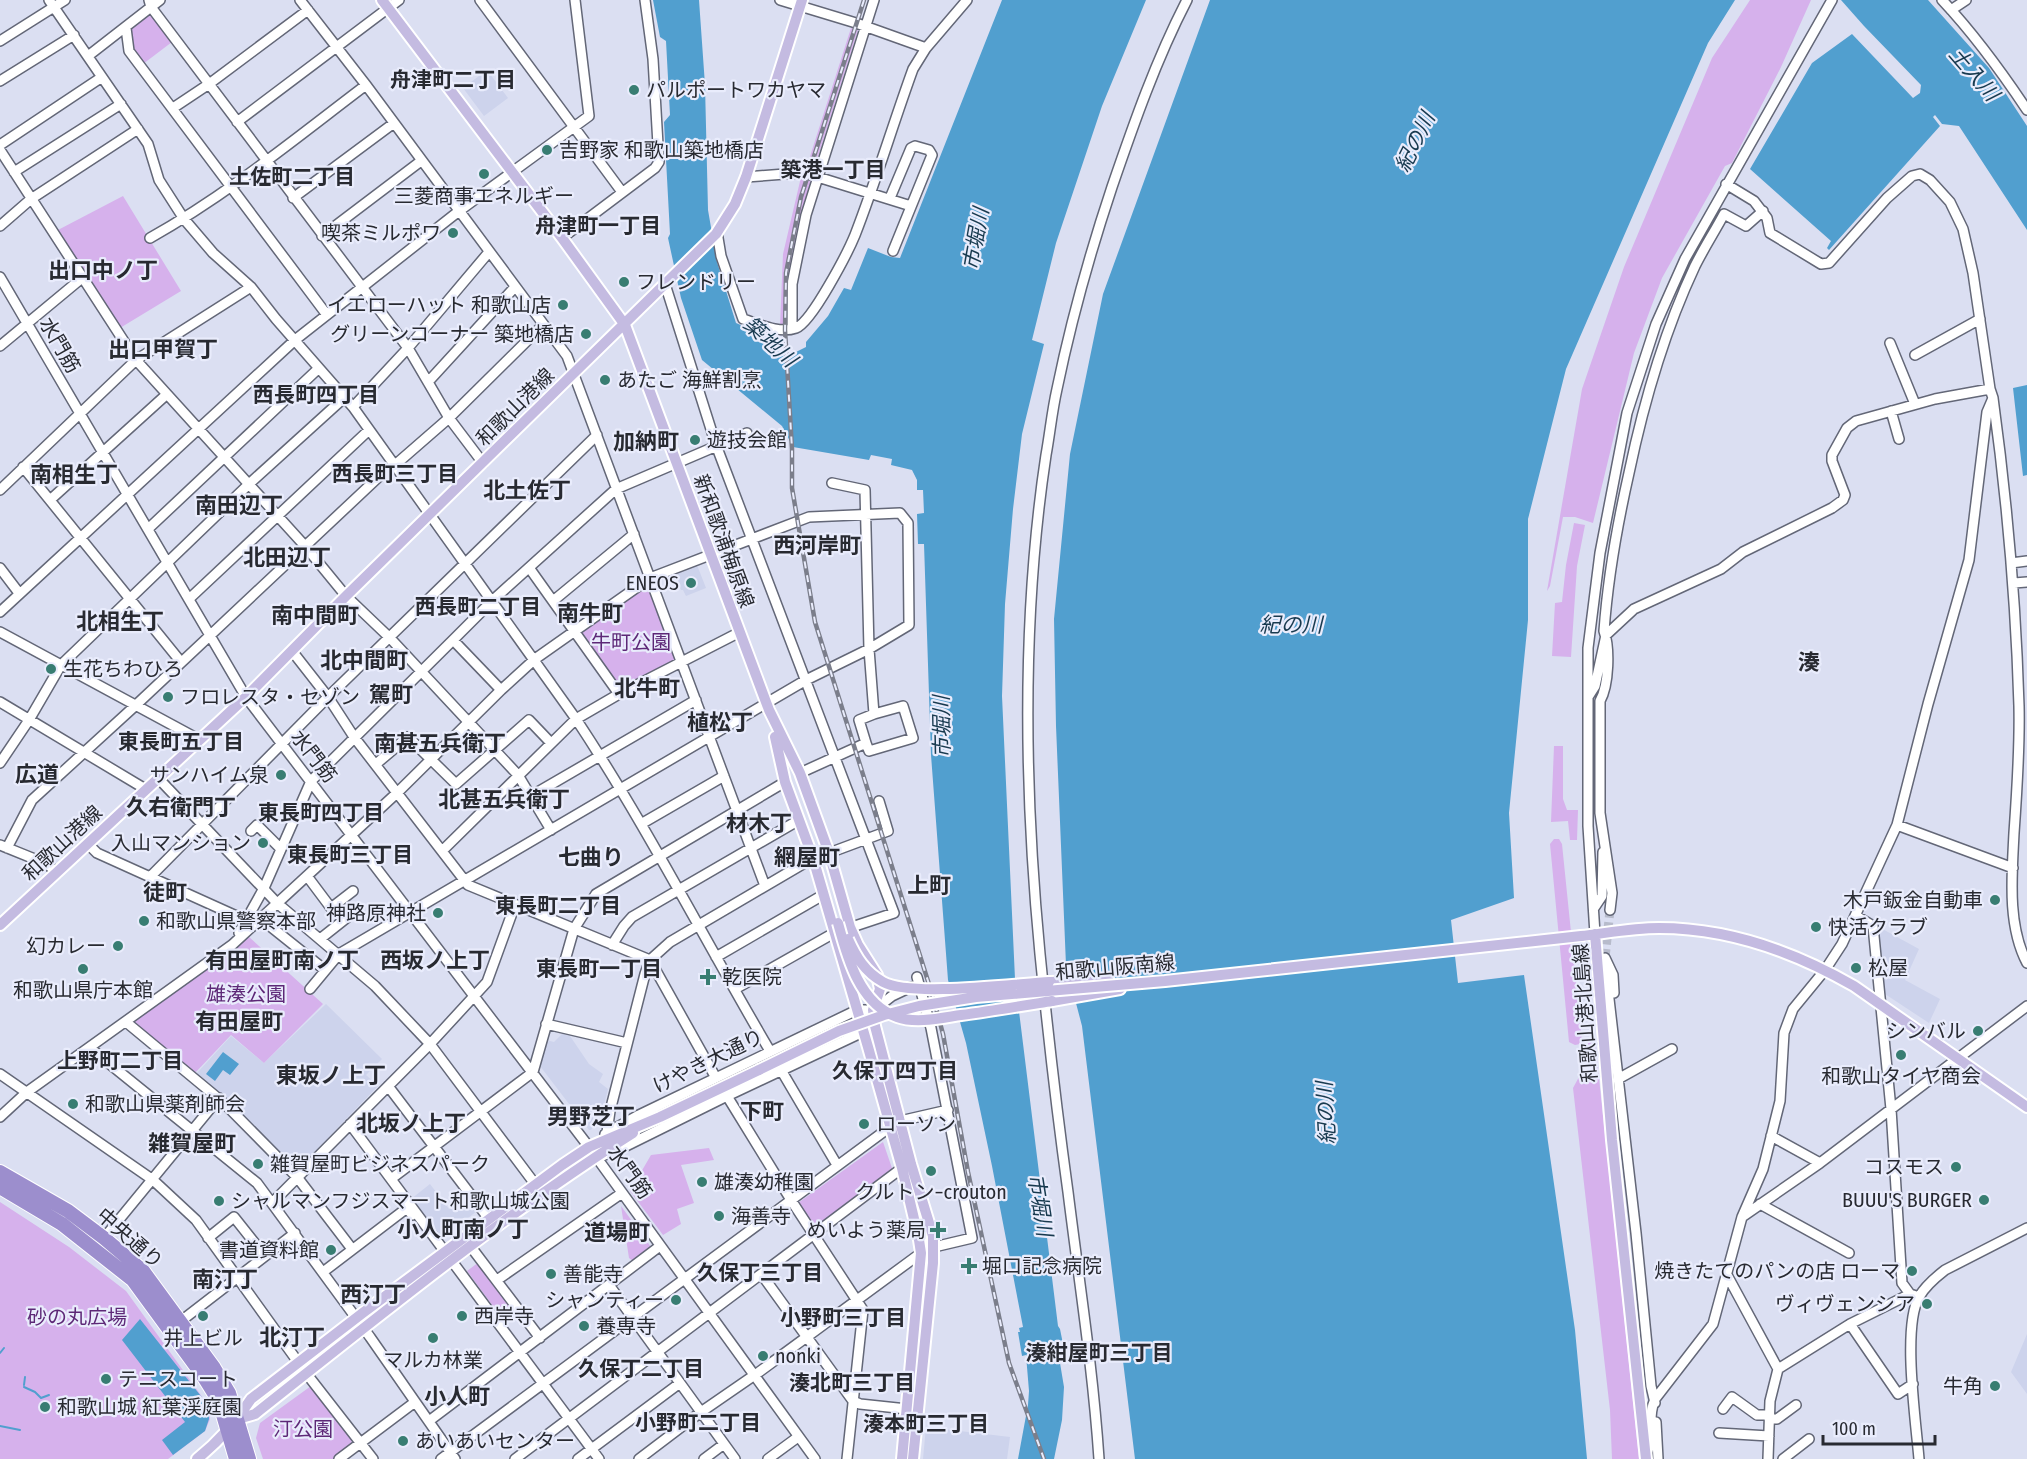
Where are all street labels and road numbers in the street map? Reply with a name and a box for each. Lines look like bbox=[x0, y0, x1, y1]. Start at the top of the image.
street label: 水門筋 bbox=[35, 313, 85, 377]
street label: 和歌山港線 bbox=[471, 363, 559, 451]
street label: 新和歌浦梅原線 bbox=[689, 471, 759, 611]
street label: 水門筋 bbox=[286, 725, 342, 787]
street label: 和歌山港線 bbox=[17, 800, 107, 886]
street label: 和歌山港北島線 bbox=[1568, 942, 1602, 1084]
street label: 和歌山阪南線 bbox=[1054, 950, 1176, 984]
street label: けやき大通り bbox=[649, 1024, 767, 1098]
street label: 水門筋 bbox=[603, 1141, 657, 1203]
street label: 中央通り bbox=[92, 1203, 168, 1273]

